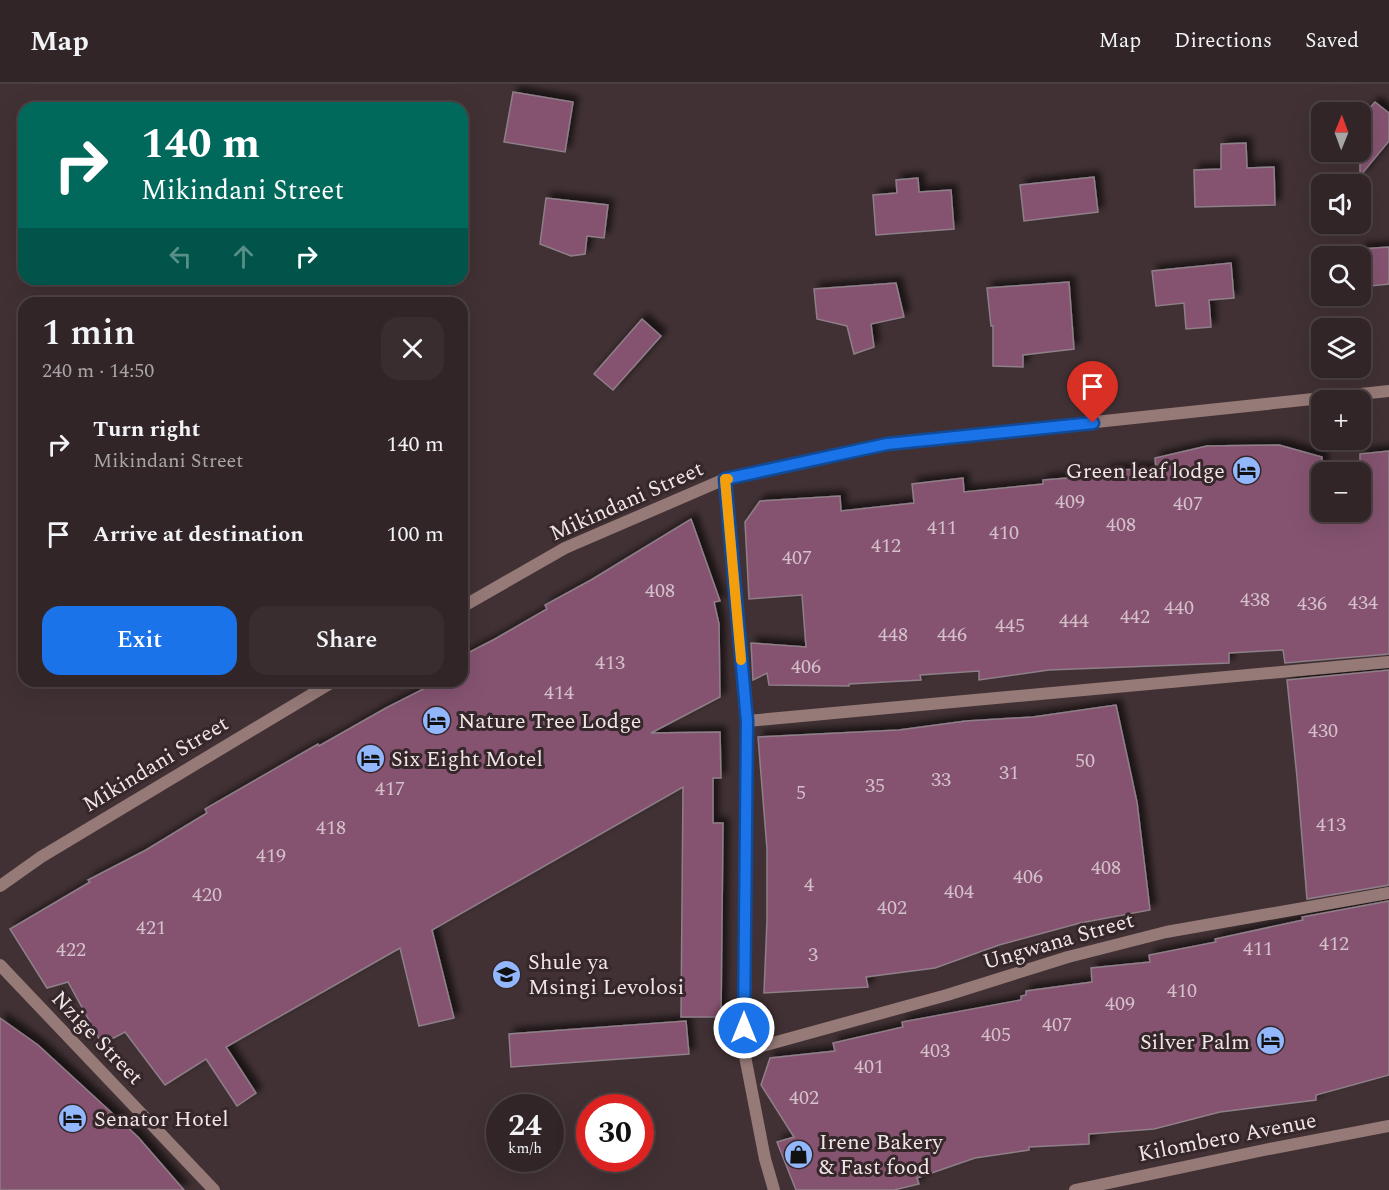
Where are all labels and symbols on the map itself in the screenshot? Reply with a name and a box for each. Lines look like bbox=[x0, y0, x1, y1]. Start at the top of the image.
north arrow bbox=[1311, 102, 1371, 162]
pin bbox=[1067, 361, 1118, 423]
street label: Mikindani Street bbox=[544, 453, 709, 550]
hotel icon: Green leaf lodge bbox=[1230, 454, 1262, 486]
place label: Green leaf lodge bbox=[1066, 455, 1225, 488]
house number: 409 bbox=[1055, 487, 1085, 517]
house number: 407 bbox=[1173, 489, 1203, 519]
house number: 408 bbox=[1106, 510, 1136, 540]
house number: 411 bbox=[927, 513, 957, 543]
house number: 410 bbox=[989, 518, 1019, 548]
house number: 412 bbox=[871, 531, 901, 561]
house number: 407 bbox=[782, 543, 812, 573]
house number: 408 bbox=[645, 576, 675, 606]
house number: 438 bbox=[1240, 585, 1270, 615]
house number: 434 bbox=[1348, 588, 1378, 618]
house number: 436 bbox=[1297, 589, 1327, 619]
house number: 440 bbox=[1164, 593, 1194, 623]
house number: 442 bbox=[1120, 602, 1150, 632]
house number: 444 bbox=[1059, 606, 1089, 636]
house number: 445 bbox=[995, 611, 1025, 641]
house number: 448 bbox=[878, 620, 908, 650]
house number: 446 bbox=[937, 620, 967, 650]
house number: 413 bbox=[595, 648, 625, 678]
house number: 406 bbox=[791, 652, 821, 682]
house number: 414 bbox=[544, 678, 574, 708]
hotel icon: Nature Tree Lodge bbox=[421, 704, 453, 736]
place label: Nature Tree Lodge bbox=[458, 705, 641, 738]
street label: Mikindani Street bbox=[76, 707, 235, 821]
house number: 430 bbox=[1308, 716, 1338, 746]
hotel icon: Six Eight Motel bbox=[354, 742, 386, 774]
place label: Six Eight Motel bbox=[391, 743, 543, 776]
house number: 50 bbox=[1075, 746, 1095, 776]
house number: 31 bbox=[999, 758, 1019, 788]
house number: 33 bbox=[931, 765, 951, 795]
house number: 35 bbox=[865, 771, 885, 801]
house number: 417 bbox=[375, 774, 405, 804]
house number: 5 bbox=[796, 778, 806, 808]
house number: 413 bbox=[1316, 810, 1346, 840]
house number: 418 bbox=[316, 813, 346, 843]
house number: 419 bbox=[256, 841, 286, 871]
house number: 408 bbox=[1091, 853, 1121, 883]
house number: 406 bbox=[1013, 862, 1043, 892]
house number: 4 bbox=[804, 870, 814, 900]
house number: 404 bbox=[944, 877, 974, 907]
house number: 420 bbox=[192, 880, 222, 910]
house number: 402 bbox=[877, 893, 907, 923]
street label: Ungwana Street bbox=[979, 904, 1138, 979]
house number: 421 bbox=[136, 913, 166, 943]
house number: 412 bbox=[1319, 929, 1349, 959]
house number: 411 bbox=[1243, 934, 1273, 964]
house number: 422 bbox=[56, 935, 86, 965]
house number: 3 bbox=[808, 940, 818, 970]
place label: Shule ya Msingi Levolosi bbox=[528, 946, 684, 1004]
school or university icon: Shule ya Msingi Levolosi bbox=[491, 958, 523, 990]
house number: 410 bbox=[1167, 976, 1197, 1006]
street label: Nzige Street bbox=[43, 983, 151, 1093]
house number: 409 bbox=[1105, 989, 1135, 1019]
position arrow bbox=[712, 996, 776, 1060]
house number: 407 bbox=[1042, 1010, 1072, 1040]
house number: 405 bbox=[981, 1020, 1011, 1050]
hotel icon: Silver Palm bbox=[1255, 1025, 1287, 1057]
place label: Silver Palm bbox=[1140, 1026, 1250, 1059]
house number: 403 bbox=[920, 1036, 950, 1066]
house number: 401 bbox=[854, 1052, 884, 1082]
house number: 402 bbox=[789, 1083, 819, 1113]
speed limit sign: 30 bbox=[576, 1094, 654, 1172]
hotel icon: Senator Hotel bbox=[57, 1102, 89, 1134]
place label: Senator Hotel bbox=[94, 1103, 229, 1136]
street label: Kilombero Avenue bbox=[1135, 1104, 1319, 1171]
place label: Irene Bakery & Fast food bbox=[819, 1126, 944, 1184]
shop icon: Irene Bakery & Fast food bbox=[782, 1138, 814, 1170]

